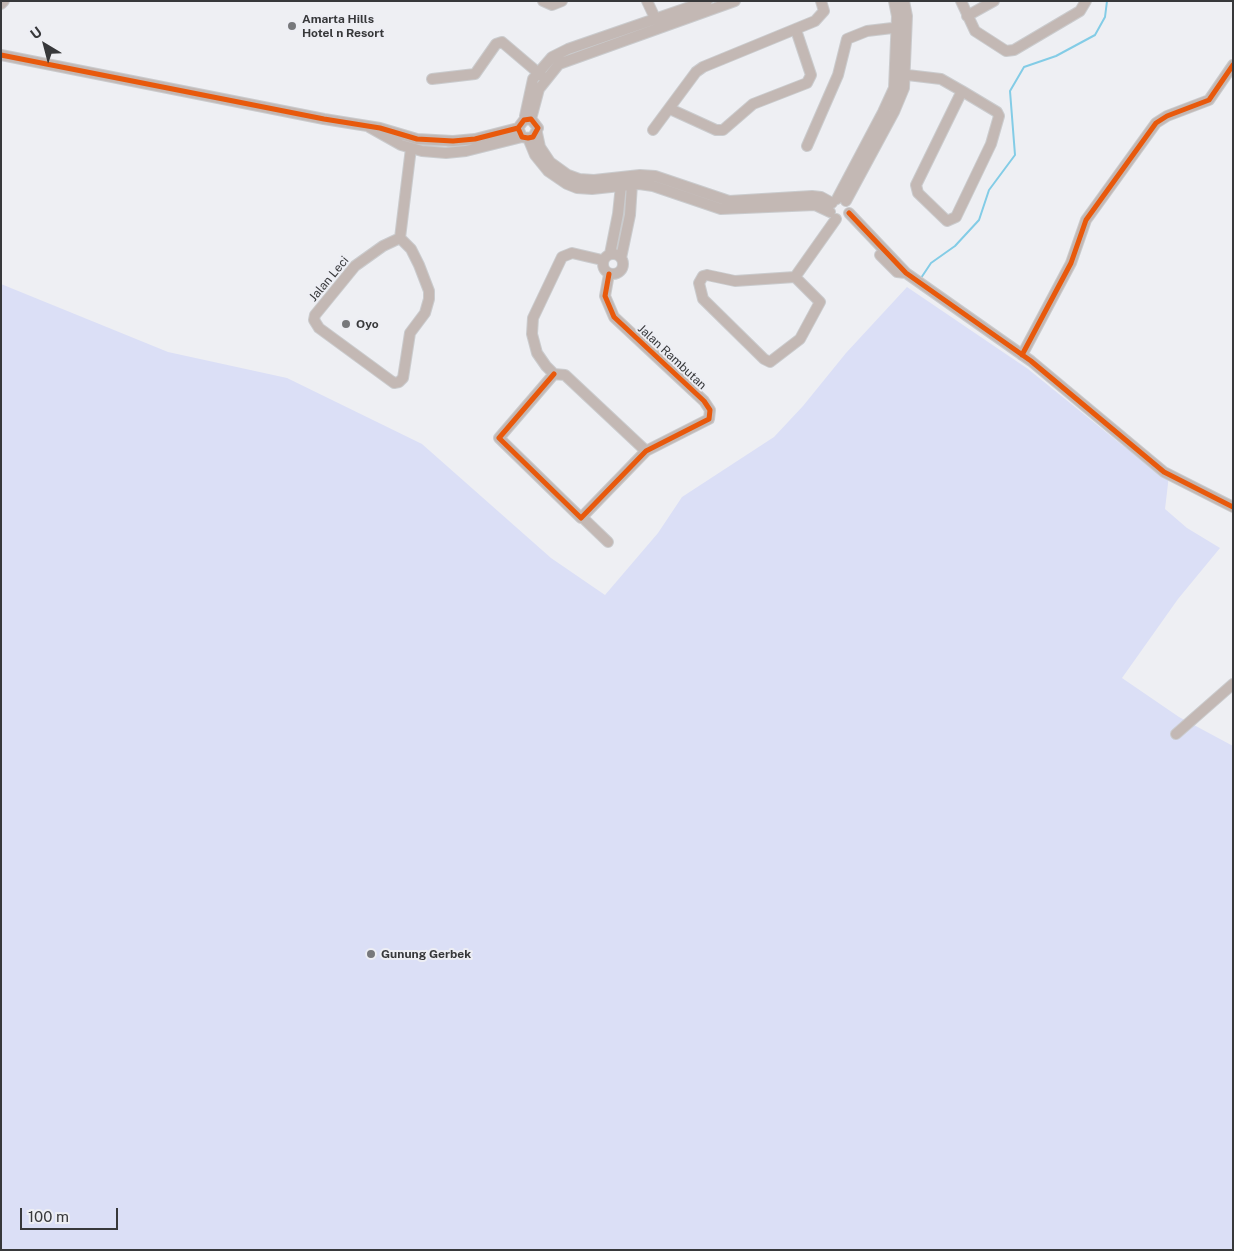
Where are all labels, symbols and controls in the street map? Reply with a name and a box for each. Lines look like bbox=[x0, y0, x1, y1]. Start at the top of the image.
place label: Amarta Hills Hotel n Resort bbox=[302, 12, 384, 40]
north arrow bbox=[20, 20, 70, 70]
marker: Amarta Hills Hotel n Resort bbox=[286, 20, 298, 32]
text: U bbox=[27, 24, 45, 42]
street label: Jalan Leci bbox=[306, 254, 352, 304]
place label: Oyo bbox=[356, 317, 379, 331]
marker: Oyo bbox=[340, 318, 352, 330]
street label: Jalan Rambutan bbox=[635, 322, 709, 392]
place label: Gunung Gerbek bbox=[381, 947, 471, 961]
marker: Gunung Gerbek bbox=[365, 948, 377, 960]
scale bar bbox=[22, 1198, 120, 1230]
text: 100 m bbox=[28, 1208, 69, 1225]

